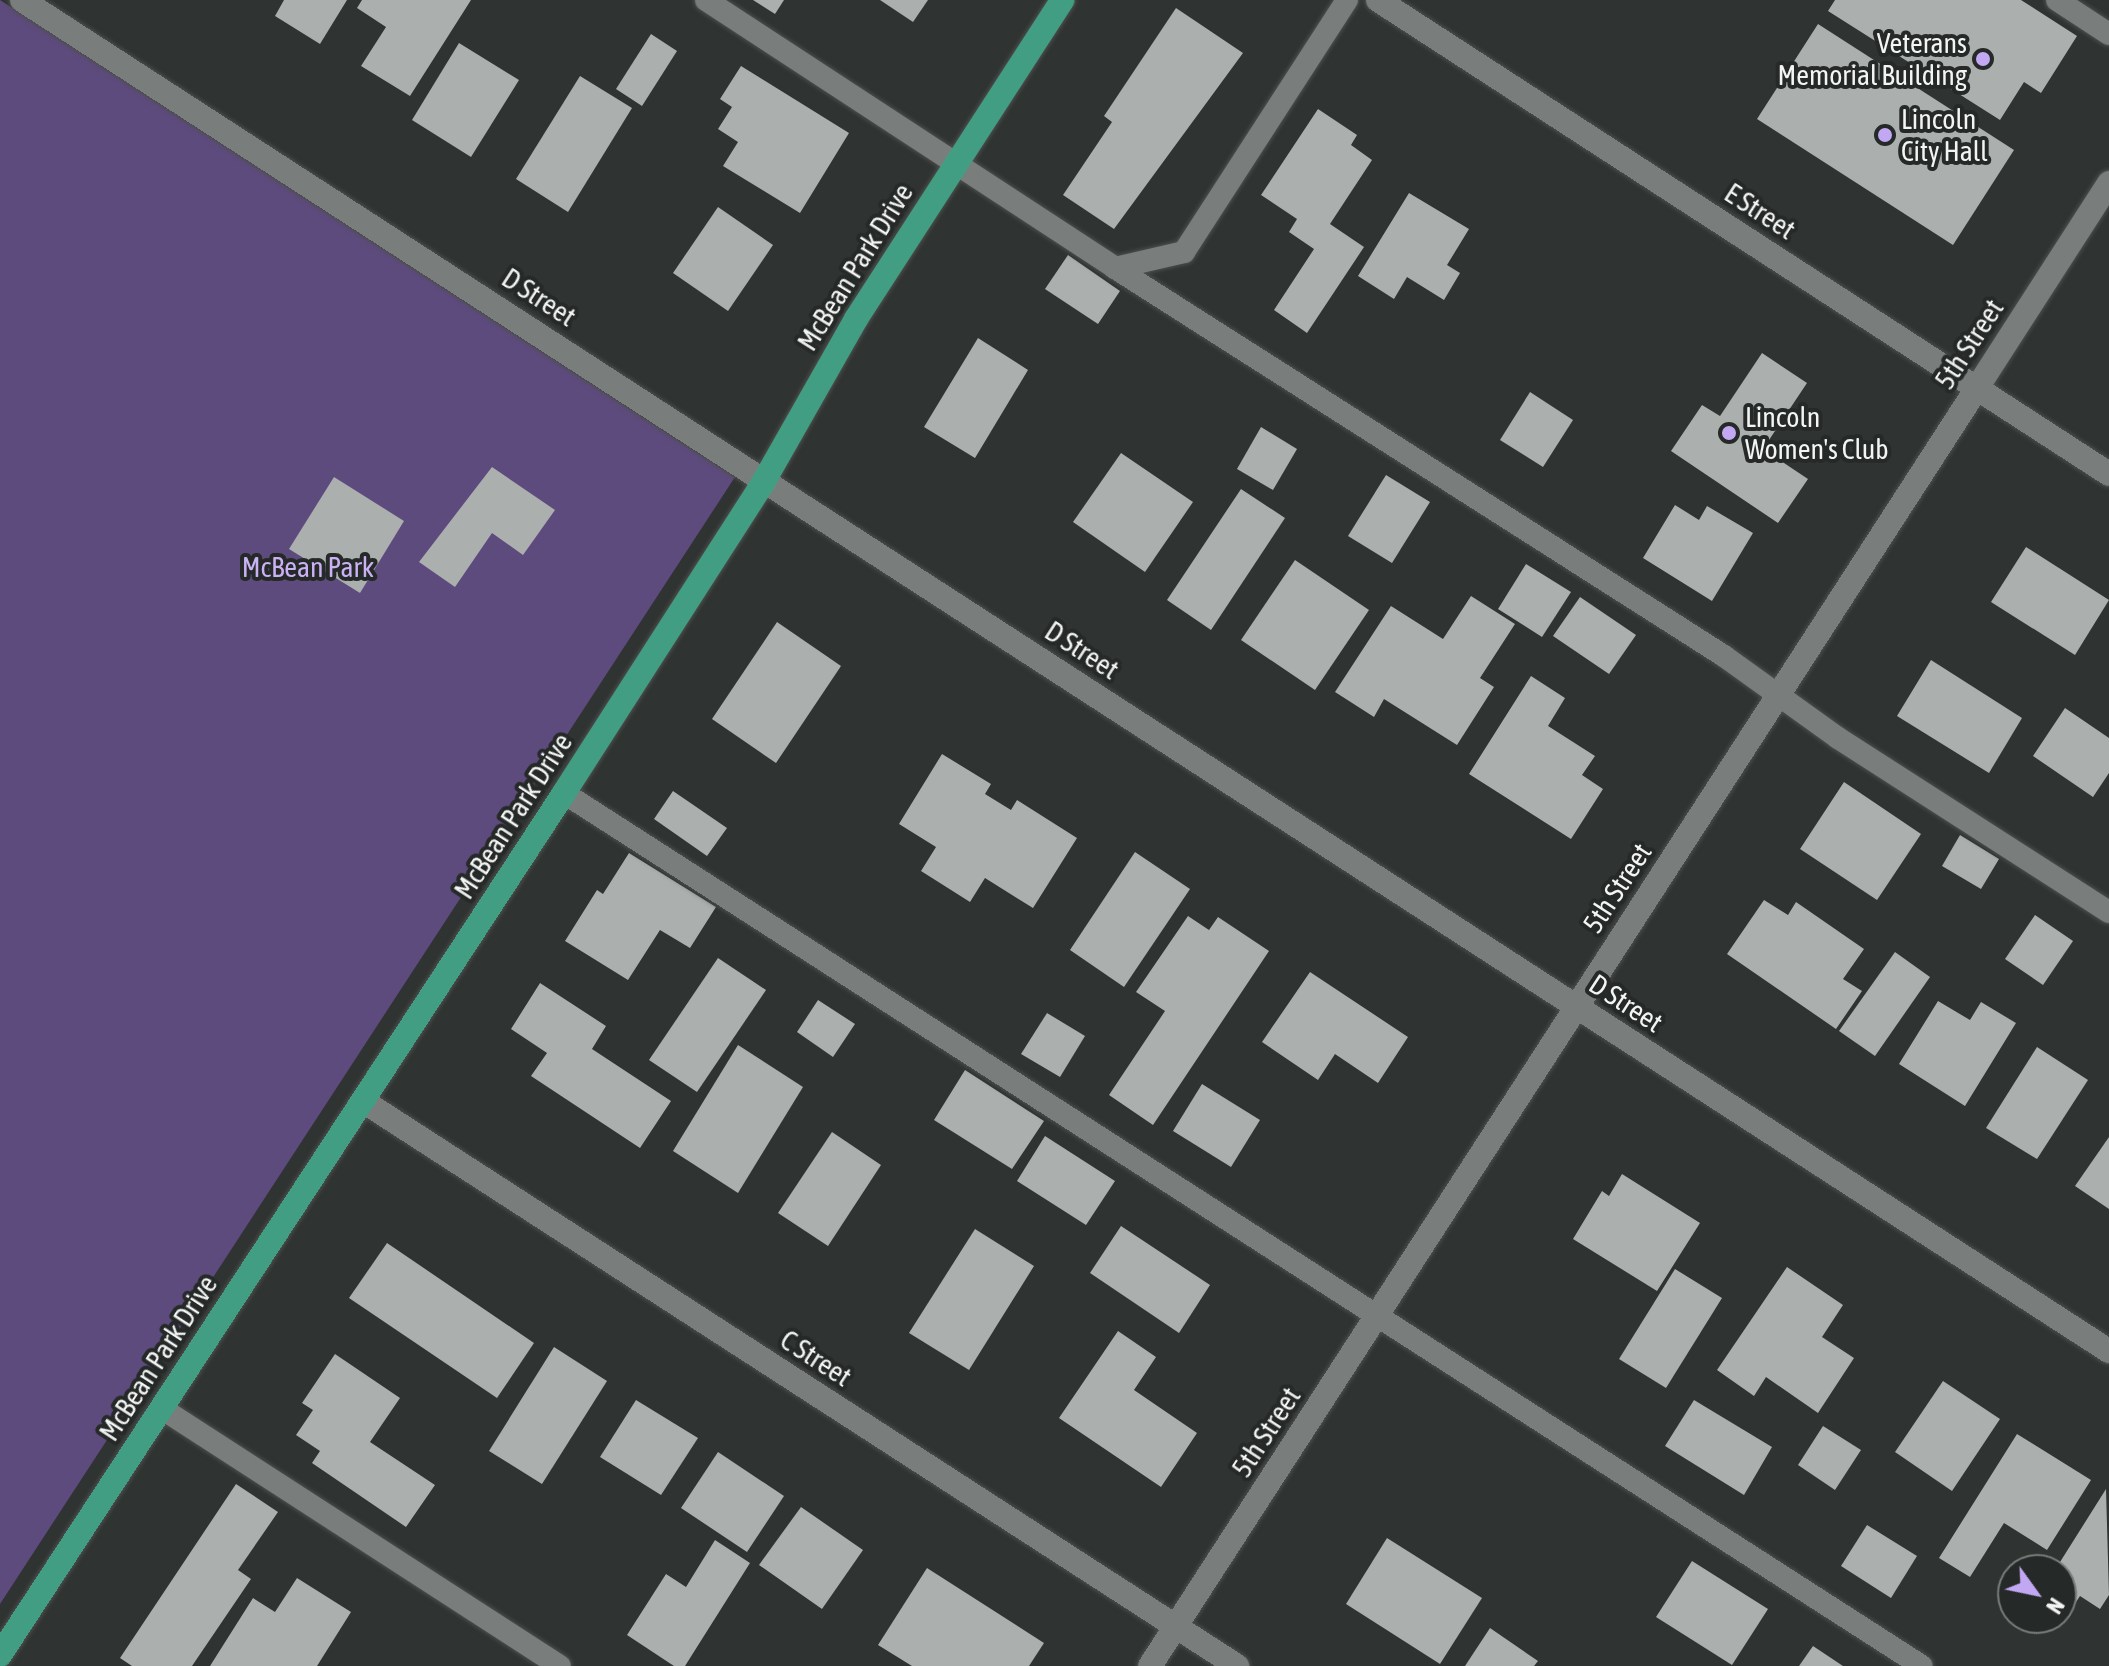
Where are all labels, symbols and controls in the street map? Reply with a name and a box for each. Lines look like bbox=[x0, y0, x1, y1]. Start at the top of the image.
place label: Veterans Memorial Building bbox=[1778, 26, 1967, 92]
marker: Veterans Memorial Building bbox=[1974, 50, 1992, 68]
place label: Lincoln City Hall bbox=[1901, 102, 1988, 168]
marker: Lincoln City Hall bbox=[1876, 126, 1894, 144]
street label: E Street bbox=[1718, 176, 1802, 246]
street label: McBean Park Drive bbox=[790, 177, 920, 357]
street label: D Street bbox=[496, 261, 582, 333]
street label: 5th Street bbox=[1928, 293, 2010, 395]
place label: Lincoln Women's Club bbox=[1745, 400, 1889, 466]
marker: Lincoln Women's Club bbox=[1720, 424, 1738, 442]
park label: McBean Park bbox=[242, 550, 374, 584]
street label: D Street bbox=[1039, 614, 1125, 686]
street label: McBean Park Drive bbox=[447, 727, 579, 905]
street label: 5th Street bbox=[1576, 837, 1658, 939]
street label: D Street bbox=[1583, 967, 1669, 1039]
street label: McBean Park Drive bbox=[92, 1269, 224, 1447]
street label: C Street bbox=[774, 1323, 858, 1393]
street label: 5th Street bbox=[1225, 1381, 1307, 1483]
north arrow bbox=[1997, 1554, 2077, 1634]
text: N bbox=[2041, 1593, 2070, 1619]

